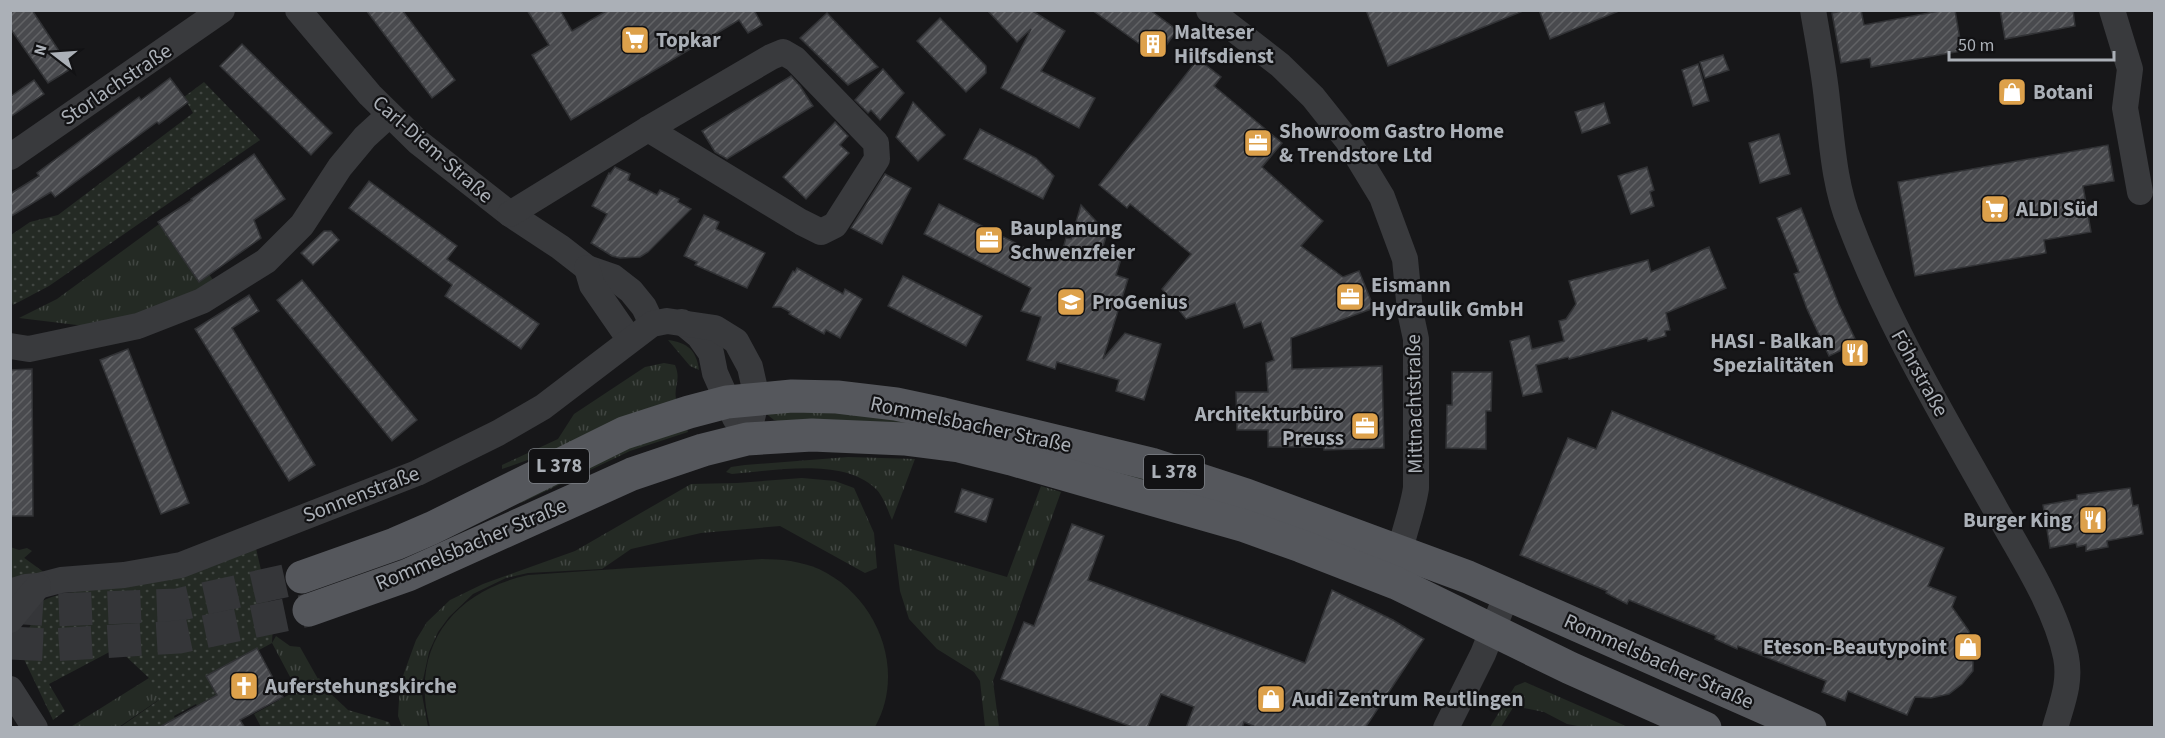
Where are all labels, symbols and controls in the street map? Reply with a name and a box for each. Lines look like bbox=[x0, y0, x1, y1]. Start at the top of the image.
place label: Malteser Hilfsdienst bbox=[1174, 17, 1274, 71]
north arrow bbox=[24, 24, 84, 84]
supermarket icon: Topkar bbox=[619, 24, 651, 56]
scale bar bbox=[1949, 24, 2114, 62]
place label: Topkar bbox=[656, 25, 721, 55]
building icon: Malteser Hilfsdienst bbox=[1137, 28, 1169, 60]
text: 50 m bbox=[1958, 33, 1994, 58]
street label: Storlachstraße bbox=[54, 36, 178, 132]
text: N bbox=[29, 42, 53, 58]
shop icon: Botani bbox=[1996, 76, 2028, 108]
place label: Botani bbox=[2033, 77, 2093, 107]
street label: Carl-Diem-Straße bbox=[366, 88, 500, 210]
place label: Showroom Gastro Home & Trendstore Ltd bbox=[1279, 116, 1504, 170]
office icon: Showroom Gastro Home & Trendstore Ltd bbox=[1242, 127, 1274, 159]
supermarket icon: ALDI Süd bbox=[1979, 193, 2011, 225]
place label: ALDI Süd bbox=[2015, 194, 2098, 224]
place label: Bauplanung Schwenzfeier bbox=[1010, 213, 1136, 267]
office icon: Bauplanung Schwenzfeier bbox=[973, 224, 1005, 256]
place label: Eismann Hydraulik GmbH bbox=[1371, 270, 1524, 324]
office icon: Eismann Hydraulik GmbH bbox=[1334, 281, 1366, 313]
school or university icon: ProGenius bbox=[1055, 286, 1087, 318]
place label: ProGenius bbox=[1092, 287, 1188, 317]
street label: Föhrstraße bbox=[1884, 324, 1956, 422]
place label: HASI - Balkan Spezialitäten bbox=[1710, 326, 1834, 380]
street label: Mittnachtstraße bbox=[1398, 334, 1430, 474]
restaurant icon: HASI - Balkan Spezialitäten bbox=[1839, 337, 1871, 369]
street label: Rommelsbacher Straße bbox=[868, 388, 1074, 460]
place label: Architekturbüro Preuss bbox=[1194, 399, 1344, 453]
office icon: Architekturbüro Preuss bbox=[1349, 410, 1381, 442]
road number: L 378 bbox=[529, 449, 589, 483]
road number: L 378 bbox=[1144, 455, 1204, 489]
street label: Sonnenstraße bbox=[298, 458, 424, 530]
street label: Rommelsbacher Straße bbox=[371, 490, 571, 598]
restaurant icon: Burger King bbox=[2077, 504, 2109, 536]
place label: Burger King bbox=[1963, 505, 2072, 535]
street label: Rommelsbacher Straße bbox=[1559, 606, 1759, 716]
shop icon: Eteson-Beautypoint bbox=[1952, 631, 1984, 663]
place label: Eteson-Beautypoint bbox=[1763, 632, 1947, 662]
church icon: Auferstehungskirche bbox=[228, 670, 260, 702]
place label: Auferstehungskirche bbox=[264, 671, 457, 701]
shop icon: Audi Zentrum Reutlingen bbox=[1255, 683, 1287, 715]
place label: Audi Zentrum Reutlingen bbox=[1291, 684, 1524, 714]

